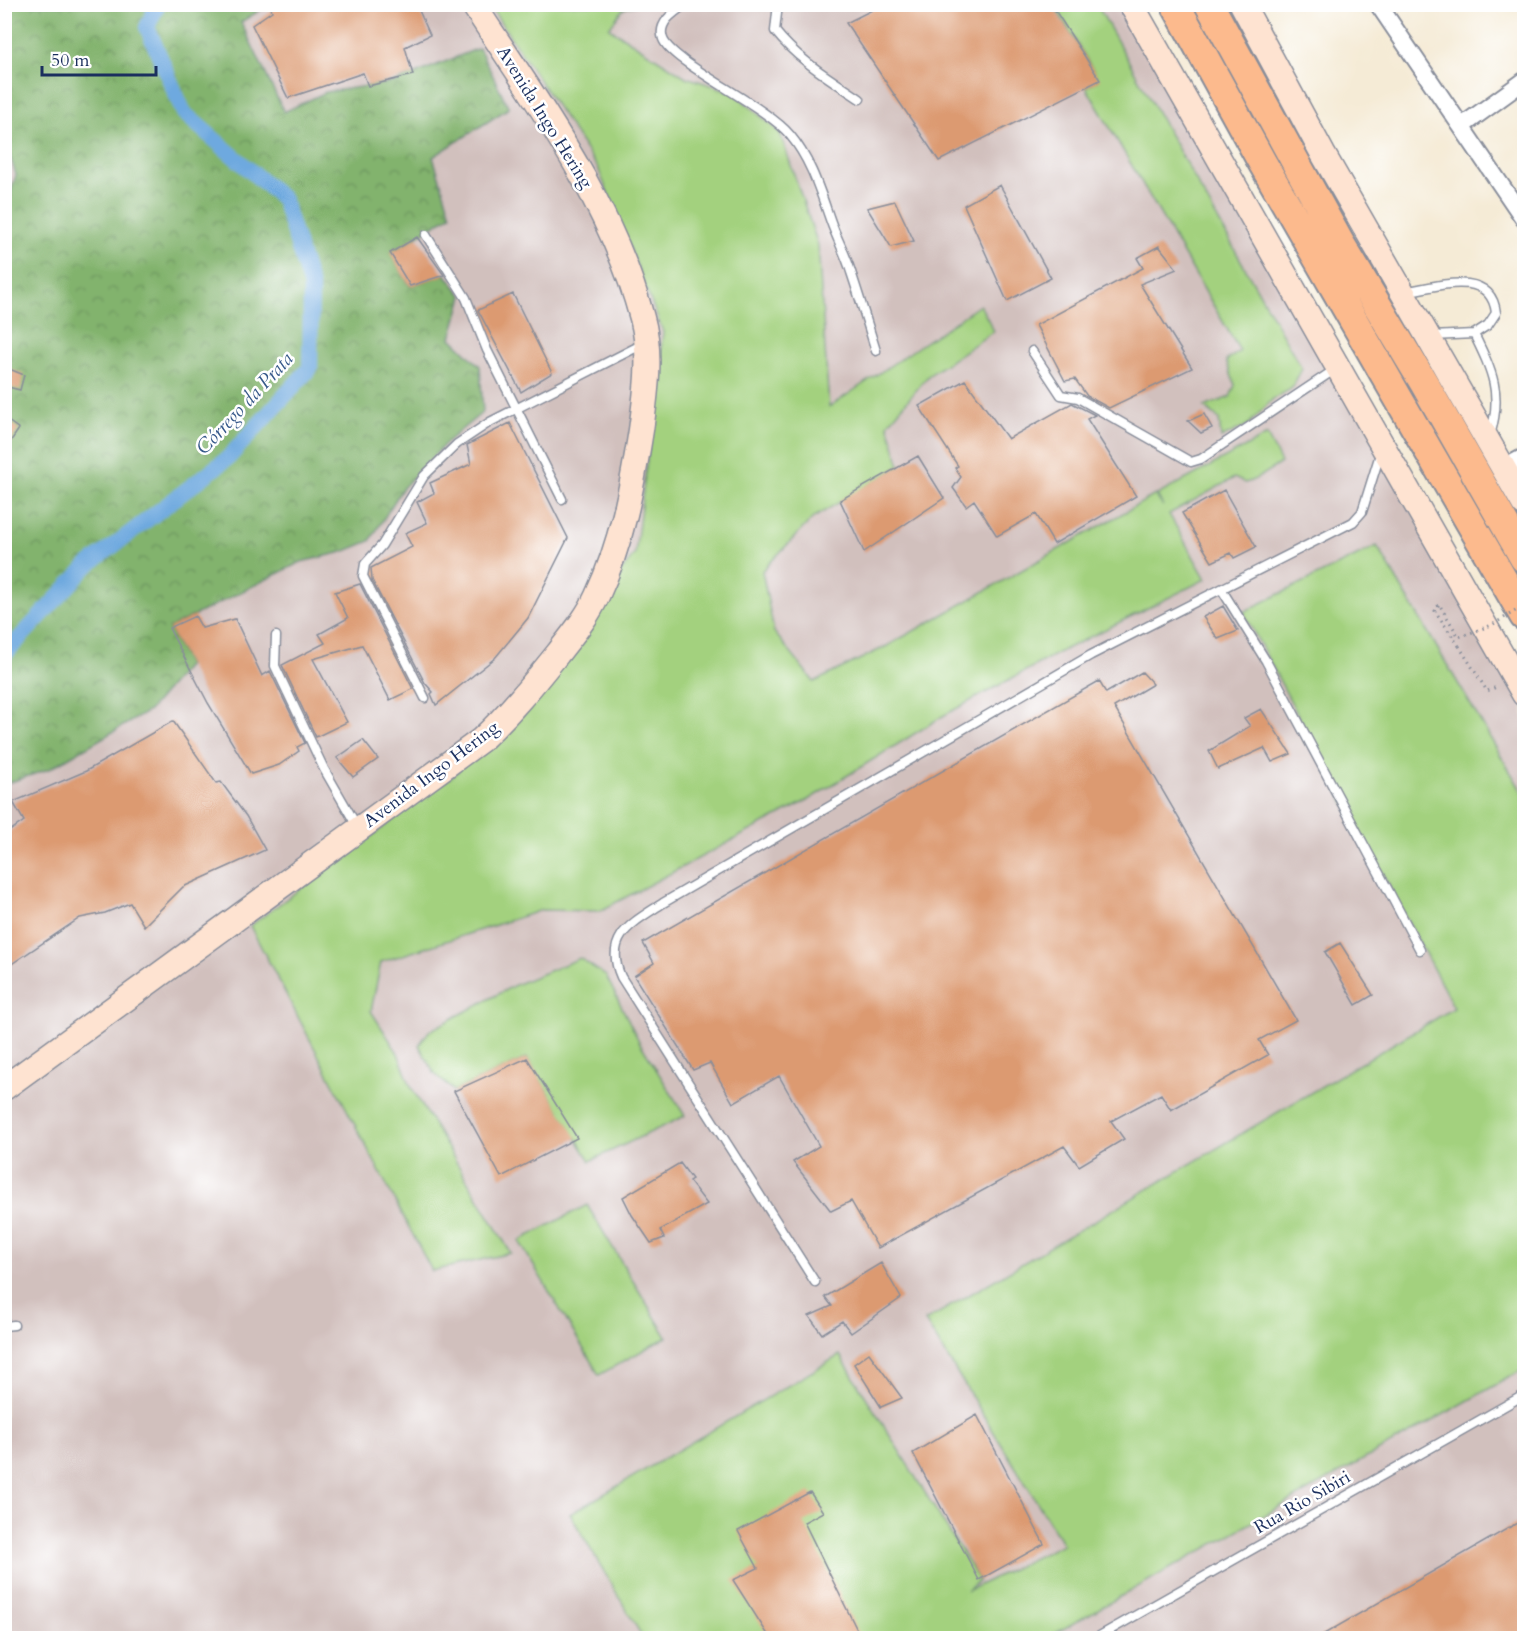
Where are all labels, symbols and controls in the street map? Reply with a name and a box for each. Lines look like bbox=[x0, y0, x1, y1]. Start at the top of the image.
scale bar bbox=[42, 39, 156, 77]
street label: Avenida Ingo Hering bbox=[491, 41, 599, 194]
text: 50 m bbox=[51, 48, 90, 73]
water label: Córrego da Prata bbox=[190, 346, 299, 461]
street label: Avenida Ingo Hering bbox=[358, 715, 505, 834]
street label: Rua Rio Sibiri bbox=[1249, 1465, 1355, 1540]

